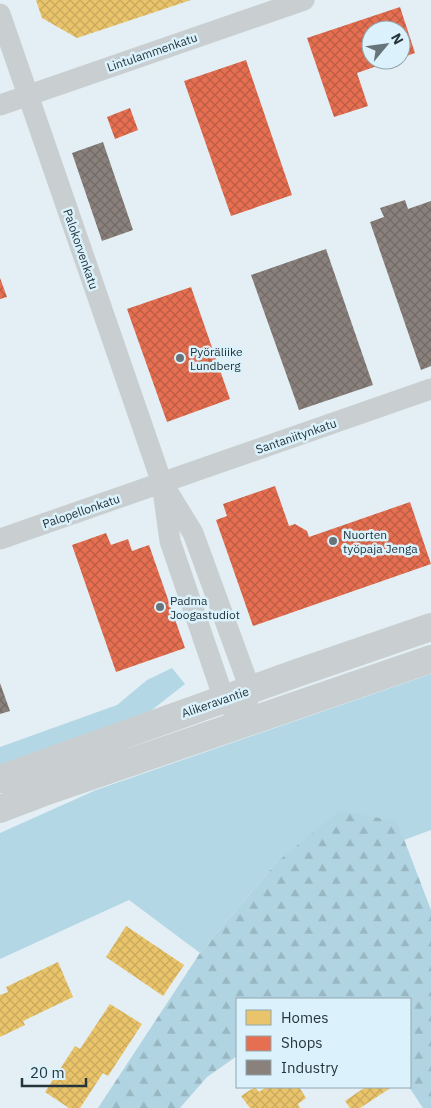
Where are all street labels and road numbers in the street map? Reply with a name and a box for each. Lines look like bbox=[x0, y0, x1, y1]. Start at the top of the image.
street label: Lintulammenkatu bbox=[105, 30, 199, 74]
street label: Palokorvenkatu bbox=[60, 207, 102, 291]
street label: Santaniitynkatu bbox=[254, 415, 338, 457]
street label: Palopellonkatu bbox=[40, 491, 122, 531]
street label: Alikeravantie bbox=[179, 683, 251, 721]

